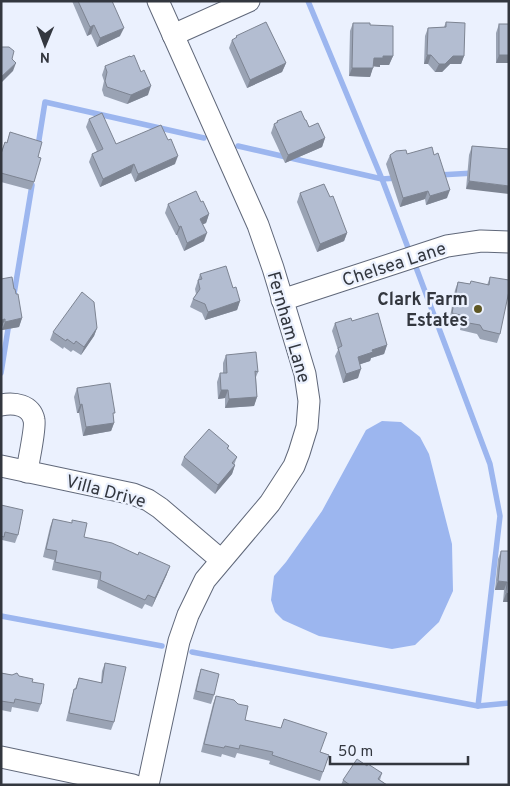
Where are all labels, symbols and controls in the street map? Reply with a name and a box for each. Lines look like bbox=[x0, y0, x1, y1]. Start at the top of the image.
north arrow bbox=[20, 20, 70, 70]
text: N bbox=[40, 48, 50, 65]
street label: Chelsea Lane bbox=[340, 238, 449, 293]
street label: Fernham Lane bbox=[261, 269, 314, 386]
place label: Clark Farm Estates bbox=[377, 289, 468, 333]
marker: Clark Farm Estates bbox=[472, 303, 484, 315]
street label: Villa Drive bbox=[63, 471, 148, 514]
scale bar bbox=[330, 734, 468, 766]
text: 50 m bbox=[338, 743, 373, 762]

